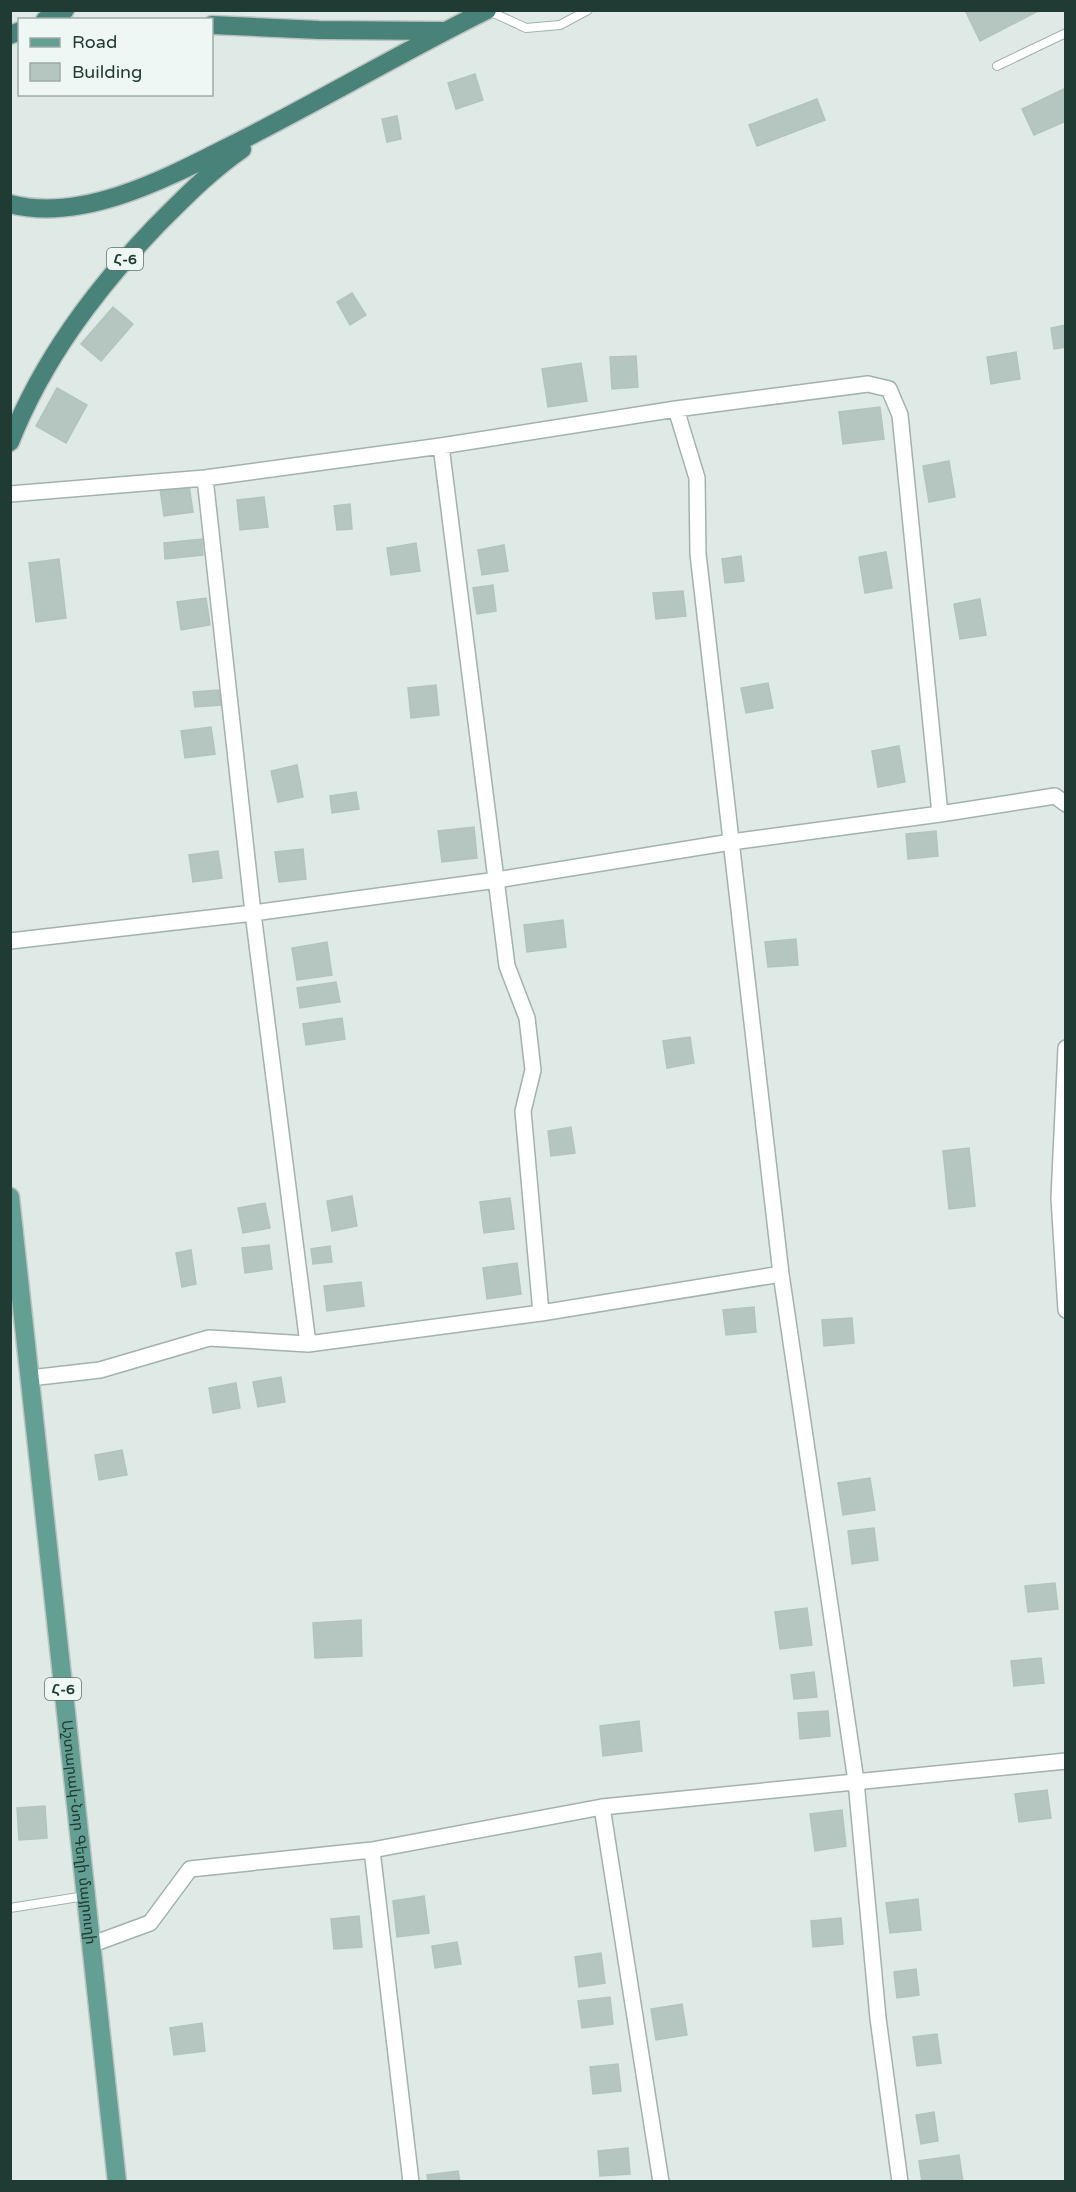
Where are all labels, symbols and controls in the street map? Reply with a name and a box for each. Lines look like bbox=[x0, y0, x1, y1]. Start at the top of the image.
legend bbox=[18, 18, 213, 96]
text: Road bbox=[72, 31, 117, 53]
text: Building bbox=[72, 61, 142, 83]
road number: Հ-6 bbox=[107, 248, 143, 270]
road number: Հ-6 bbox=[45, 1678, 81, 1700]
street label: Աշտարակ-Նոր Գեղի մայրուղի bbox=[58, 1719, 100, 1945]

